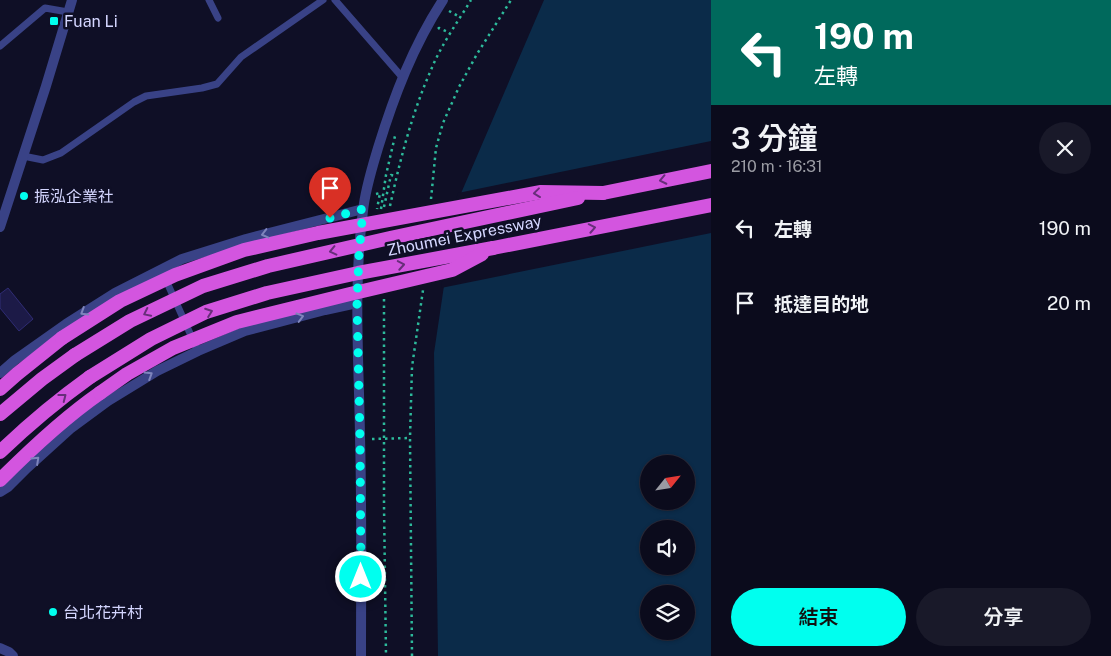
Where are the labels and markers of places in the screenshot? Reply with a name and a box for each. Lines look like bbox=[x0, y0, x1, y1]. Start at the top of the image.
place label: Fuan Li bbox=[64, 12, 118, 31]
marker: Fuan Li bbox=[48, 15, 60, 27]
pin bbox=[309, 167, 351, 218]
place label: 振泓企業社 bbox=[34, 187, 114, 206]
marker: 振泓企業社 bbox=[18, 190, 30, 202]
place label: 台北花卉村 bbox=[63, 603, 143, 622]
marker: 台北花卉村 bbox=[47, 606, 59, 618]

